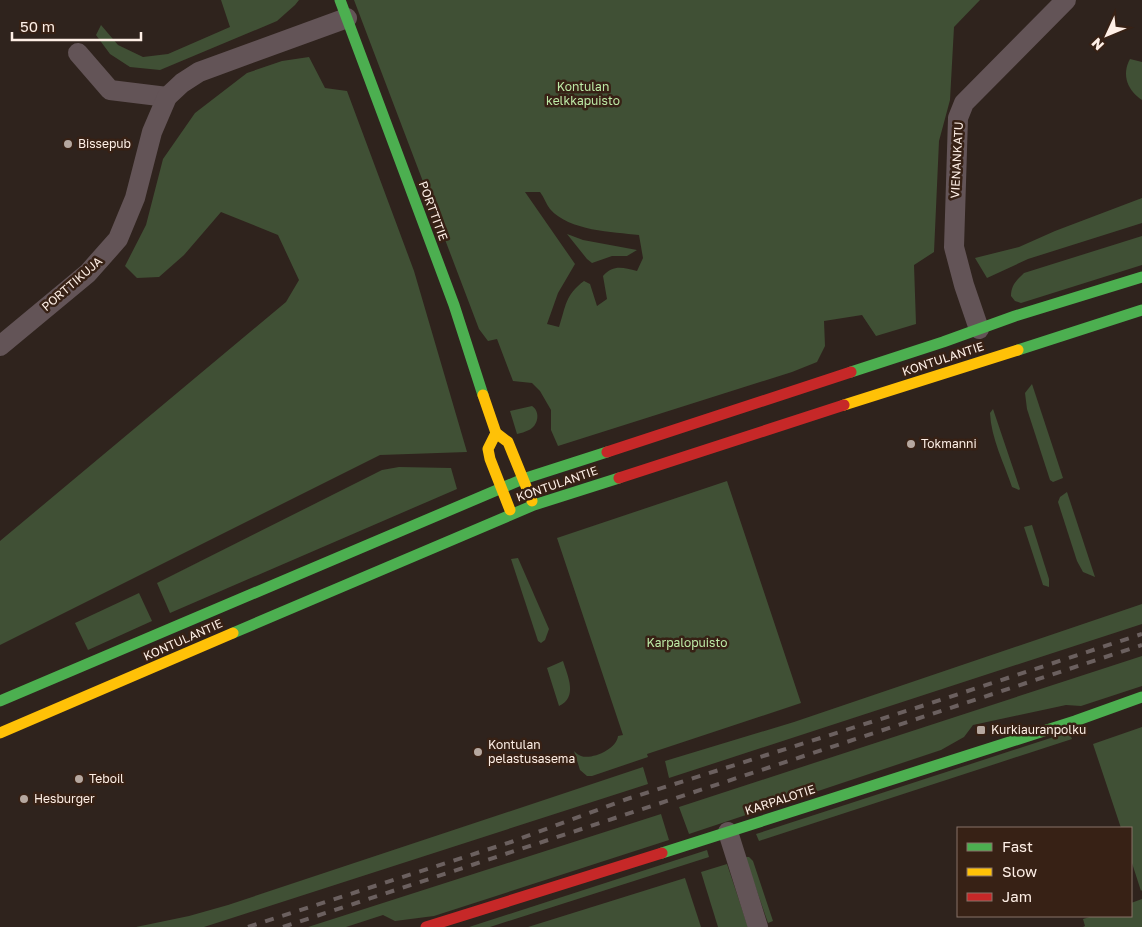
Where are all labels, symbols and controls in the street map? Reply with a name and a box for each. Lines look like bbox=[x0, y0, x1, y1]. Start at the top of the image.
scale bar bbox=[12, 10, 141, 42]
north arrow bbox=[1082, 10, 1132, 60]
text: 50 m bbox=[20, 17, 55, 35]
text: N bbox=[1087, 35, 1107, 54]
park label: Kontulan kelkkapuisto bbox=[546, 79, 620, 108]
street label: VIENANKATU bbox=[947, 121, 966, 199]
place label: Bissepub bbox=[78, 136, 131, 151]
marker: Bissepub bbox=[62, 138, 74, 150]
street label: PORTTITIE bbox=[416, 179, 451, 243]
street label: PORTTIKUJA bbox=[38, 253, 105, 314]
street label: KONTULANTIE bbox=[900, 338, 986, 379]
place label: Tokmanni bbox=[921, 436, 977, 451]
marker: Tokmanni bbox=[905, 438, 917, 450]
street label: KONTULANTIE bbox=[514, 463, 600, 504]
street label: KONTULANTIE bbox=[141, 615, 225, 664]
park label: Karpalopuisto bbox=[647, 635, 727, 650]
place label: Kurkiauranpolku bbox=[991, 722, 1086, 737]
marker: Kurkiauranpolku bbox=[975, 724, 987, 736]
place label: Kontulan pelastusasema bbox=[488, 737, 575, 766]
marker: Kontulan pelastusasema bbox=[472, 746, 484, 758]
place label: Teboil bbox=[89, 771, 124, 786]
marker: Teboil bbox=[73, 773, 85, 785]
street label: KARPALOTIE bbox=[743, 781, 817, 818]
place label: Hesburger bbox=[34, 791, 95, 806]
marker: Hesburger bbox=[18, 793, 30, 805]
legend bbox=[957, 827, 1132, 917]
text: Fast bbox=[1002, 837, 1033, 855]
text: Slow bbox=[1002, 862, 1037, 880]
text: Jam bbox=[1002, 887, 1032, 905]

